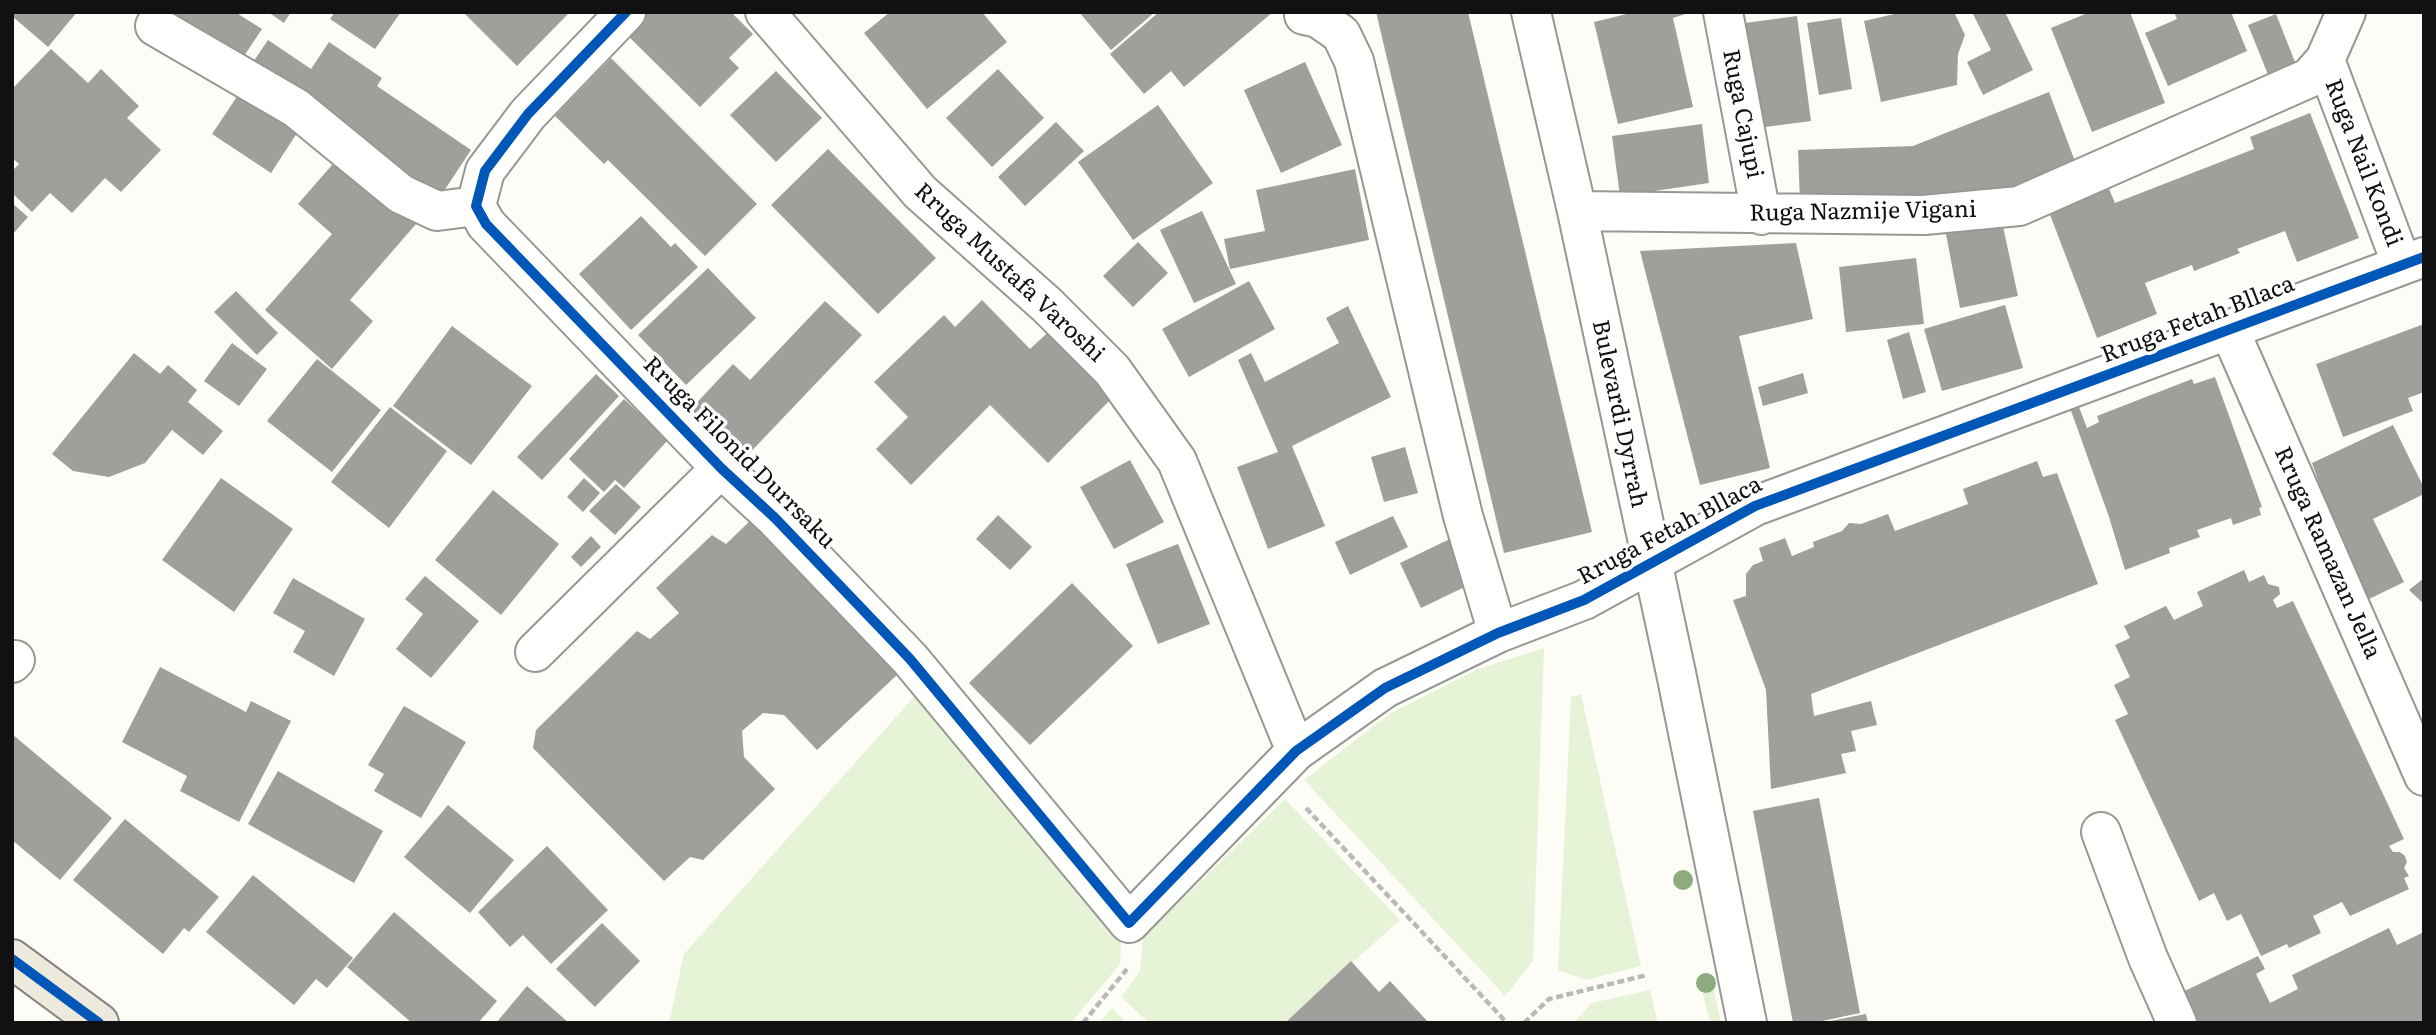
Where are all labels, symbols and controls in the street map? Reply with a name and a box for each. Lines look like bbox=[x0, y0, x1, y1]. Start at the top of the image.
street label: Ruga Cajupi bbox=[1716, 47, 1768, 181]
street label: Ruga Nail Kondi bbox=[2318, 75, 2408, 251]
street label: Rruga Mustafa Varoshi bbox=[908, 178, 1110, 368]
street label: Ruga Nazmije Vigani bbox=[1749, 196, 1977, 228]
street label: Rruga Fetah Bllaca bbox=[2098, 271, 2298, 369]
street label: Bulevardi Dyrrah bbox=[1586, 318, 1652, 510]
street label: Rruga Filonid Durrsaku bbox=[637, 351, 841, 555]
street label: Rruga Ramazan Jella bbox=[2268, 443, 2386, 663]
street label: Rruga Fetah Bllaca bbox=[1573, 471, 1767, 591]

